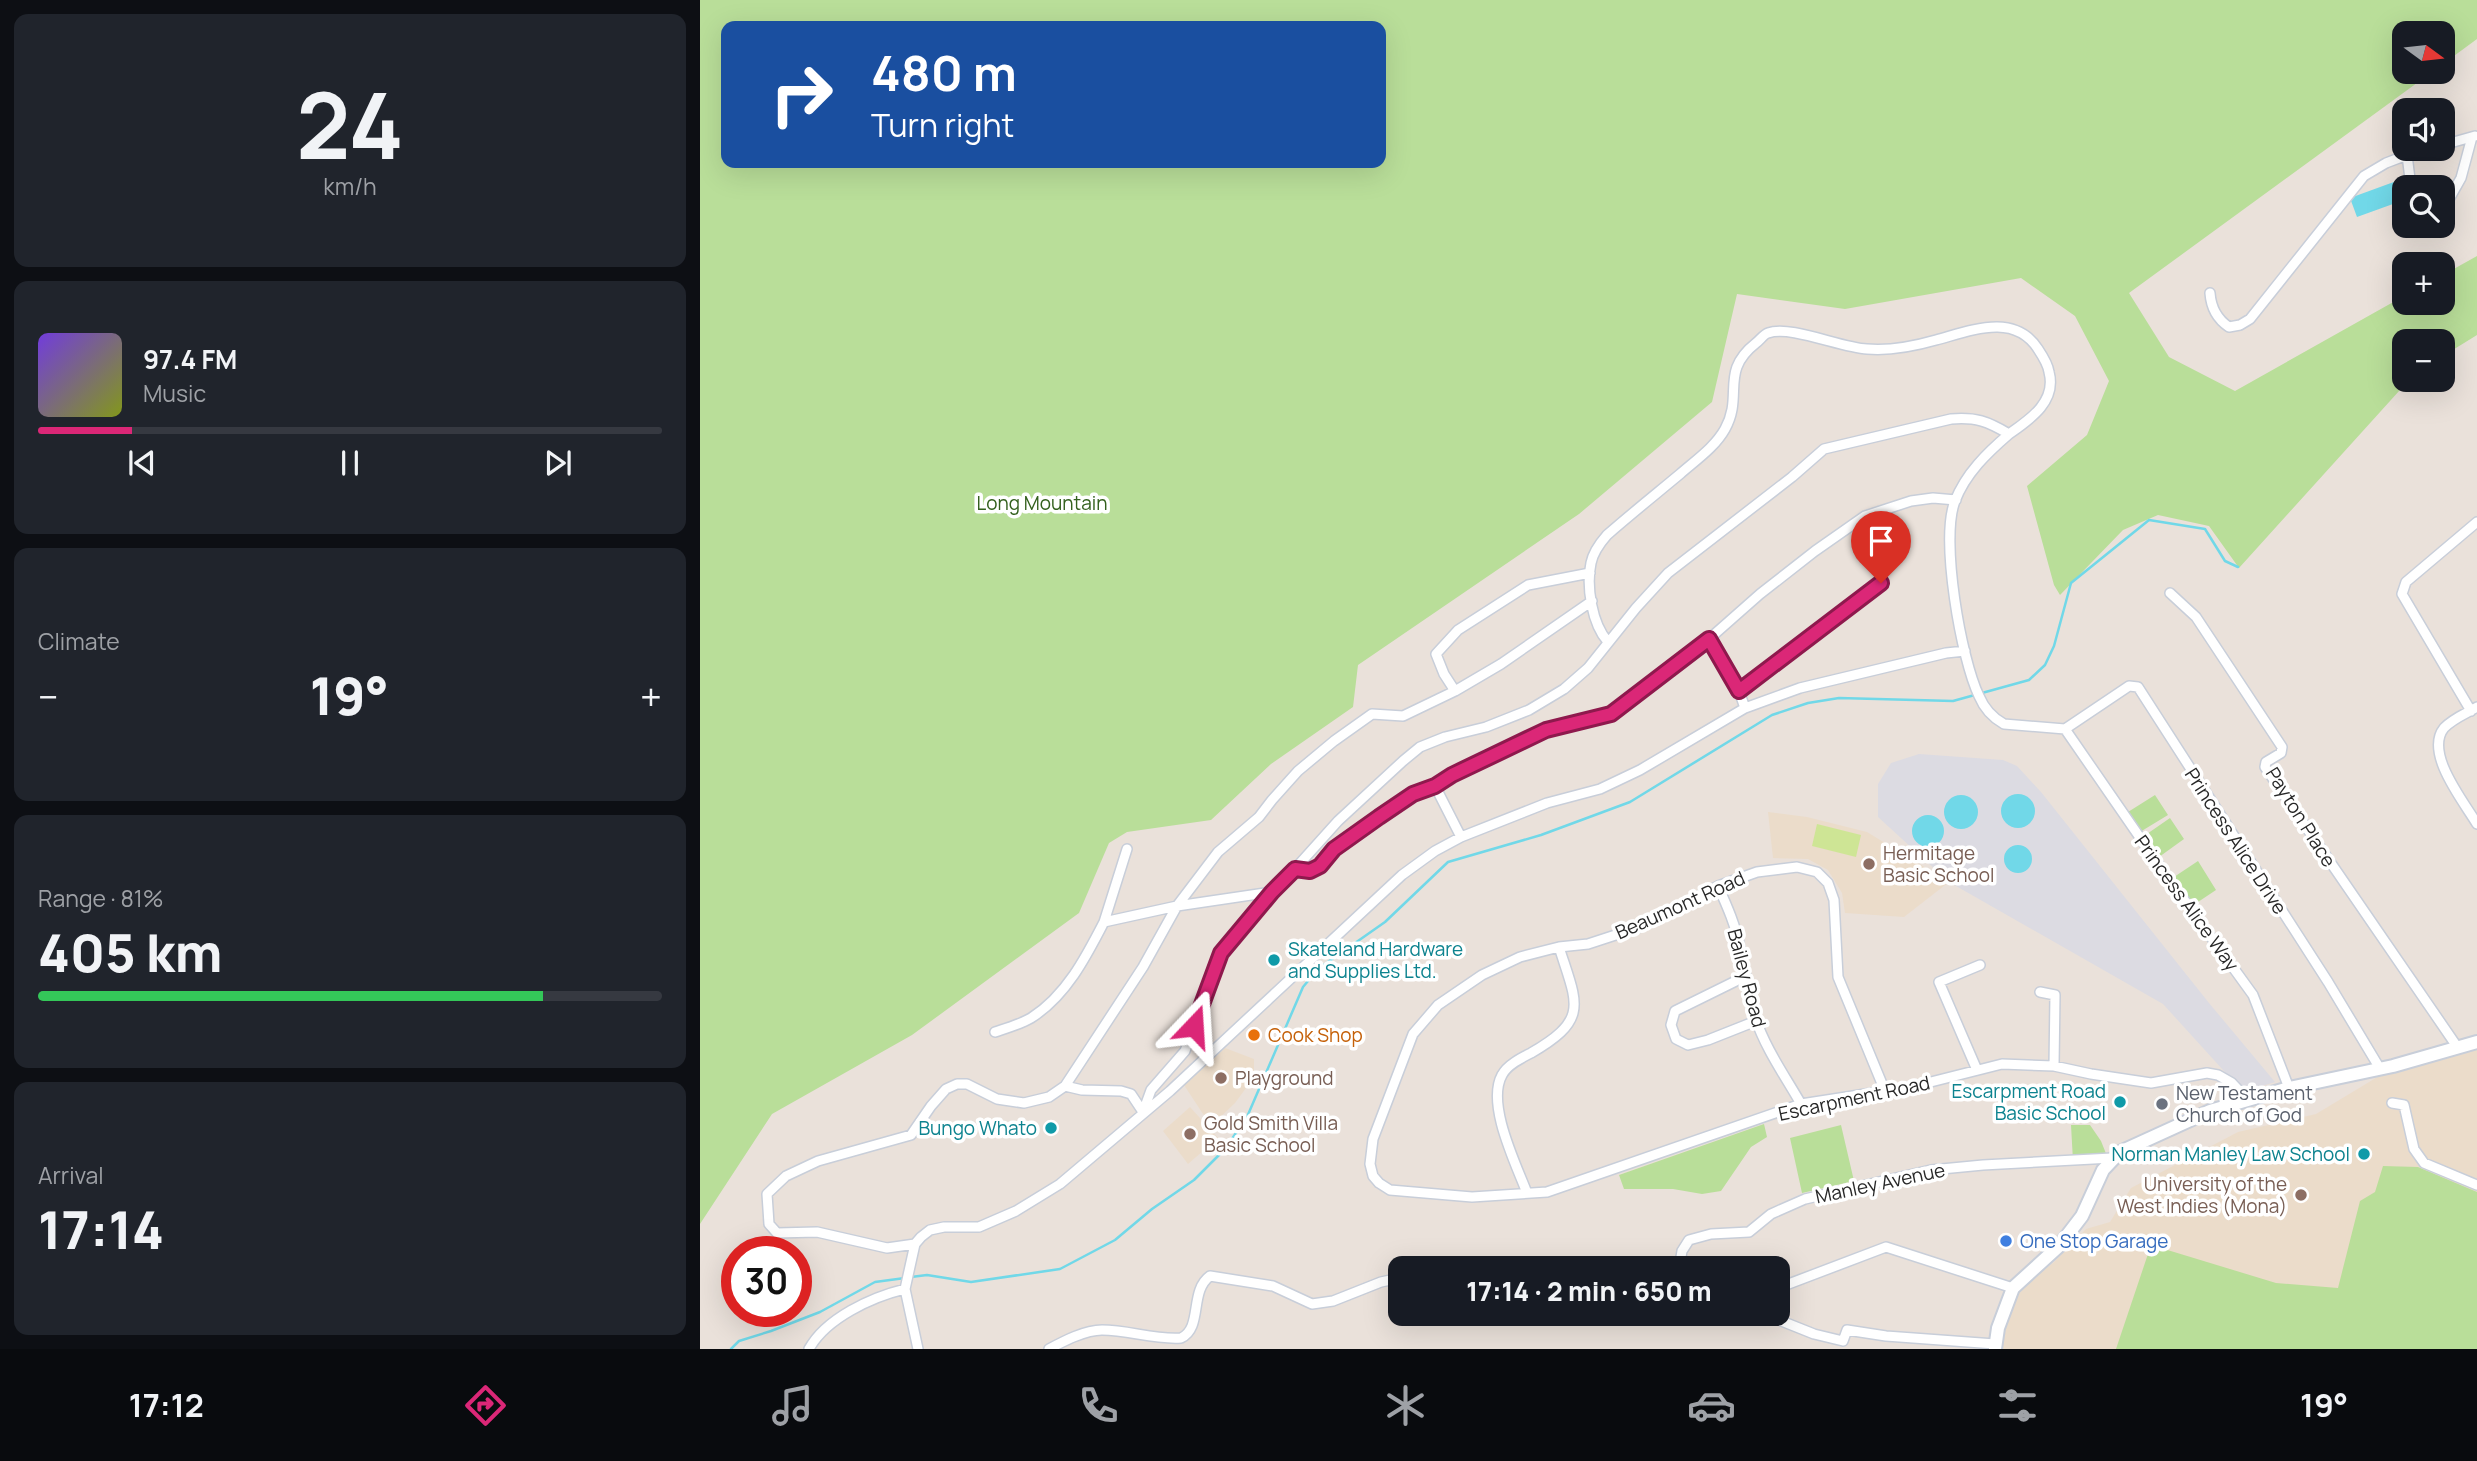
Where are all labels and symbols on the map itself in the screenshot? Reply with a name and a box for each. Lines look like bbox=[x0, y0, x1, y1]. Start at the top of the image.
north arrow bbox=[2392, 21, 2455, 84]
park label: Long Mountain bbox=[977, 490, 1107, 516]
pin bbox=[1851, 511, 1911, 583]
street label: Payton Place bbox=[2260, 762, 2342, 872]
street label: Princess Alice Drive bbox=[2179, 763, 2293, 919]
street label: Princess Alice Way bbox=[2129, 830, 2245, 976]
place label: Hermitage Basic School bbox=[1883, 840, 1994, 888]
marker: Hermitage Basic School bbox=[1861, 856, 1877, 872]
street label: Beaumont Road bbox=[1611, 865, 1749, 945]
street label: Bailey Road bbox=[1721, 926, 1773, 1030]
place label: Skateland Hardware and Supplies Ltd. bbox=[1288, 936, 1463, 984]
marker: Skateland Hardware and Supplies Ltd. bbox=[1266, 952, 1282, 968]
position arrow bbox=[1157, 989, 1231, 1063]
place label: Cook Shop bbox=[1268, 1022, 1363, 1048]
marker: Cook Shop bbox=[1246, 1027, 1262, 1043]
place label: Playground bbox=[1235, 1065, 1334, 1091]
street label: Escarpment Road bbox=[1776, 1069, 1932, 1127]
marker: Playground bbox=[1213, 1070, 1229, 1086]
place label: Escarpment Road Basic School bbox=[1951, 1078, 2106, 1126]
place label: New Testament Church of God bbox=[2176, 1080, 2313, 1128]
marker: Escarpment Road Basic School bbox=[2112, 1094, 2128, 1110]
marker: New Testament Church of God bbox=[2154, 1096, 2170, 1112]
place label: Gold Smith Villa Basic School bbox=[1204, 1110, 1338, 1158]
place label: Bungo Whato bbox=[918, 1115, 1037, 1141]
marker: Bungo Whato bbox=[1043, 1120, 1059, 1136]
marker: Gold Smith Villa Basic School bbox=[1182, 1126, 1198, 1142]
place label: Norman Manley Law School bbox=[2111, 1141, 2350, 1167]
marker: Norman Manley Law School bbox=[2356, 1146, 2372, 1162]
street label: Manley Avenue bbox=[1813, 1157, 1947, 1209]
place label: University of the West Indies (Mona) bbox=[2117, 1171, 2287, 1219]
marker: University of the West Indies (Mona) bbox=[2293, 1187, 2309, 1203]
place label: One Stop Garage bbox=[2020, 1228, 2168, 1254]
marker: One Stop Garage bbox=[1998, 1233, 2014, 1249]
speed limit sign: 30 bbox=[721, 1236, 812, 1327]

